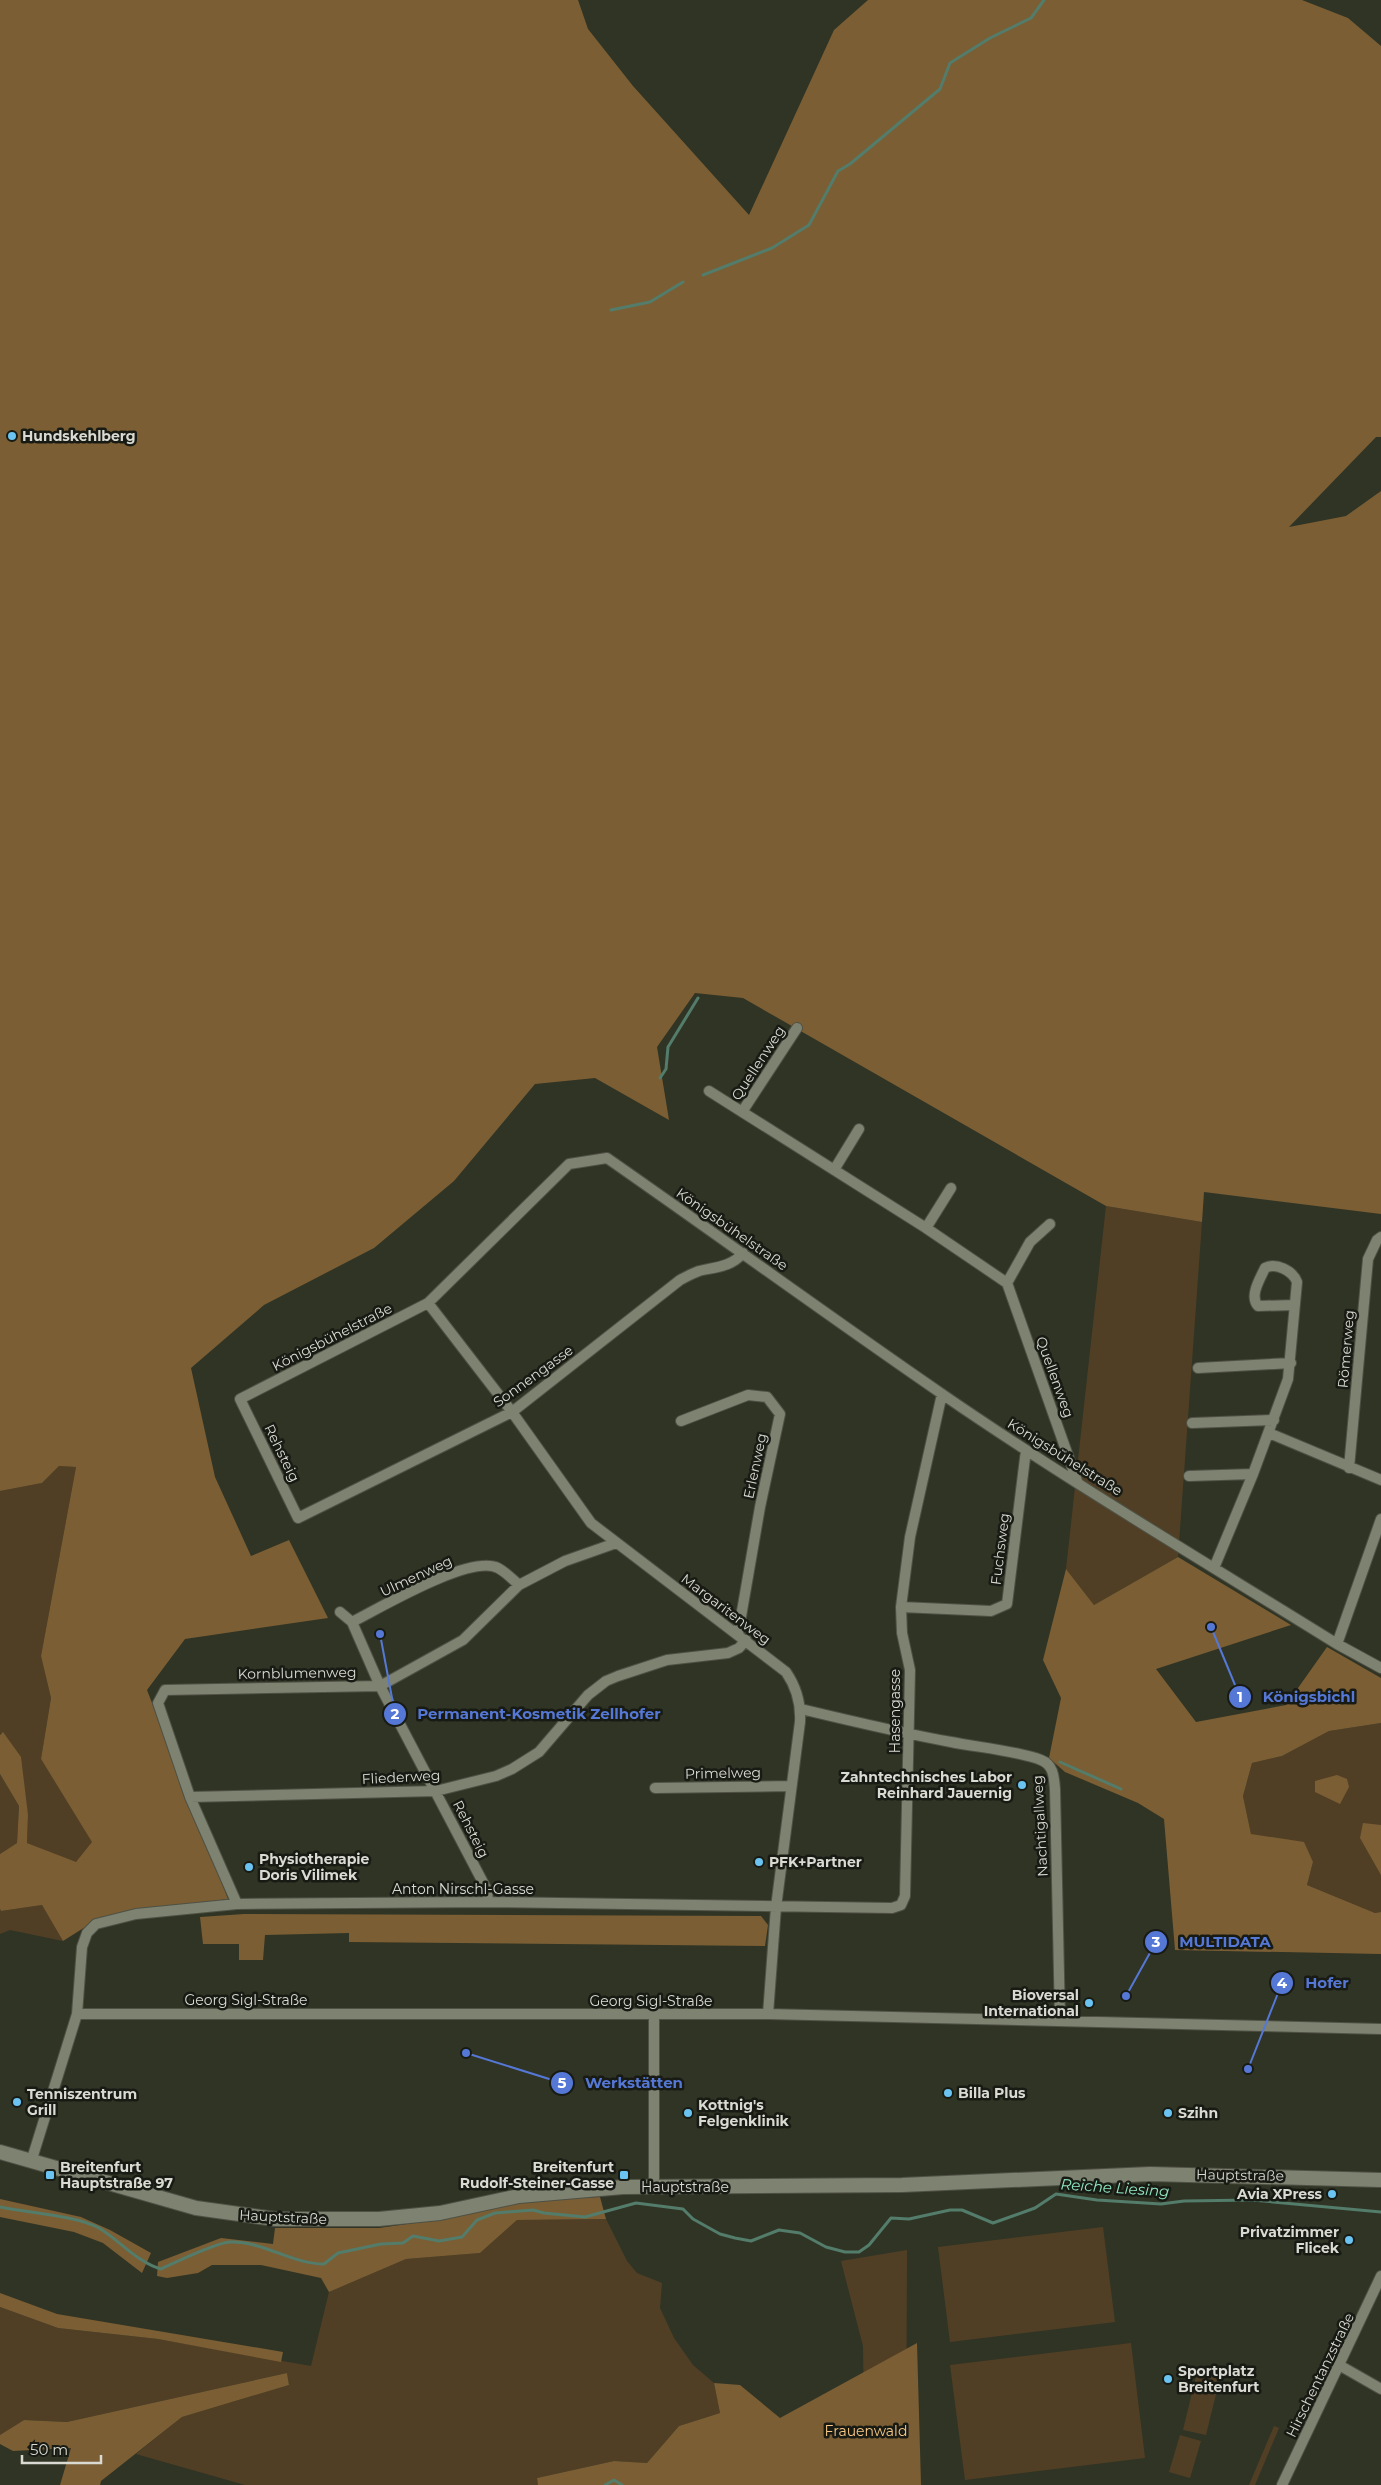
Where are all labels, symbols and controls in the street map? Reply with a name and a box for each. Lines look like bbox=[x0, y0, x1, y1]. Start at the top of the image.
place label: Hundskehlberg bbox=[22, 427, 136, 445]
marker: Hundskehlberg bbox=[6, 430, 18, 442]
street label: Quellenweg bbox=[727, 1022, 789, 1104]
street label: Königsbühelstraße bbox=[673, 1184, 791, 1274]
street label: Königsbühelstraße bbox=[269, 1299, 395, 1375]
street label: Römerweg bbox=[1334, 1309, 1358, 1389]
street label: Quellenweg bbox=[1032, 1334, 1078, 1420]
street label: Sonnengasse bbox=[490, 1341, 576, 1411]
street label: Königsbühelstraße bbox=[1004, 1414, 1126, 1500]
street label: Rehsteig bbox=[260, 1421, 304, 1485]
street label: Erlenweg bbox=[739, 1432, 771, 1500]
street label: Fuchsweg bbox=[987, 1512, 1013, 1586]
street label: Ulmenweg bbox=[377, 1551, 455, 1601]
street label: Margaritenweg bbox=[678, 1569, 774, 1649]
street label: Kornblumenweg bbox=[237, 1663, 357, 1683]
street label: Hasengasse bbox=[886, 1669, 904, 1753]
callout: Königsbichl bbox=[1228, 1682, 1365, 1712]
text: 1 bbox=[1237, 1687, 1243, 1706]
text: Königsbichl bbox=[1263, 1687, 1355, 1706]
callout: Permanent-Kosmetik Zellhofer bbox=[382, 1699, 671, 1729]
text: 2 bbox=[391, 1704, 400, 1723]
text: Permanent-Kosmetik Zellhofer bbox=[417, 1704, 661, 1723]
street label: Primelweg bbox=[685, 1763, 761, 1783]
street label: Fliederweg bbox=[361, 1766, 441, 1788]
place label: Zahntechnisches Labor Reinhard Jauernig bbox=[840, 1768, 1012, 1802]
street label: Nachtigallweg bbox=[1028, 1775, 1052, 1877]
marker: Zahntechnisches Labor Reinhard Jauernig bbox=[1016, 1779, 1028, 1791]
street label: Rehsteig bbox=[449, 1797, 493, 1861]
place label: Physiotherapie Doris Vilimek bbox=[259, 1850, 370, 1884]
place label: PFK+Partner bbox=[769, 1853, 862, 1871]
marker: PFK+Partner bbox=[753, 1856, 765, 1868]
marker: Physiotherapie Doris Vilimek bbox=[243, 1861, 255, 1873]
street label: Anton Nirschl-Gasse bbox=[392, 1880, 534, 1898]
callout: MULTIDATA bbox=[1144, 1927, 1280, 1957]
text: 3 bbox=[1151, 1932, 1161, 1951]
text: MULTIDATA bbox=[1179, 1932, 1271, 1951]
callout: Hofer bbox=[1270, 1968, 1358, 1998]
text: 4 bbox=[1277, 1973, 1288, 1992]
text: Hofer bbox=[1305, 1973, 1349, 1992]
place label: Bioversal International bbox=[984, 1986, 1079, 2020]
street label: Georg Sigl-Straße bbox=[185, 1991, 308, 2009]
street label: Georg Sigl-Straße bbox=[590, 1992, 713, 2010]
marker: Bioversal International bbox=[1083, 1997, 1095, 2009]
callout: Werkstätten bbox=[550, 2068, 693, 2098]
text: 5 bbox=[558, 2073, 567, 2092]
text: Werkstätten bbox=[585, 2073, 683, 2092]
place label: Billa Plus bbox=[958, 2084, 1026, 2102]
place label: Tenniszentrum Grill bbox=[27, 2085, 137, 2119]
marker: Billa Plus bbox=[942, 2087, 954, 2099]
marker: Tenniszentrum Grill bbox=[11, 2096, 23, 2108]
place label: Kottnig's Felgenklinik bbox=[698, 2096, 790, 2130]
place label: Szihn bbox=[1178, 2104, 1218, 2122]
marker: Kottnig's Felgenklinik bbox=[682, 2107, 694, 2119]
marker: Szihn bbox=[1162, 2107, 1174, 2119]
place label: Breitenfurt Hauptstraße 97 bbox=[60, 2158, 173, 2192]
place label: Breitenfurt Rudolf-Steiner-Gasse bbox=[460, 2158, 614, 2192]
street label: Hauptstraße bbox=[1196, 2165, 1284, 2185]
marker: Breitenfurt Hauptstraße 97 bbox=[44, 2169, 56, 2181]
marker: Breitenfurt Rudolf-Steiner-Gasse bbox=[618, 2169, 630, 2181]
water label: Reiche Liesing bbox=[1060, 2174, 1170, 2201]
street label: Hauptstraße bbox=[641, 2178, 729, 2196]
place label: Avia XPress bbox=[1236, 2185, 1323, 2203]
marker: Avia XPress bbox=[1326, 2188, 1338, 2200]
street label: Hauptstraße bbox=[239, 2206, 327, 2228]
place label: Privatzimmer Flicek bbox=[1240, 2223, 1340, 2257]
marker: Privatzimmer Flicek bbox=[1343, 2234, 1355, 2246]
street label: Hirschentanzstraße bbox=[1282, 2310, 1358, 2440]
place label: Sportplatz Breitenfurt bbox=[1178, 2362, 1259, 2396]
marker: Sportplatz Breitenfurt bbox=[1162, 2373, 1174, 2385]
park label: Frauenwald bbox=[825, 2422, 907, 2440]
scale bar bbox=[22, 2432, 101, 2464]
text: 50 m bbox=[30, 2440, 68, 2459]

